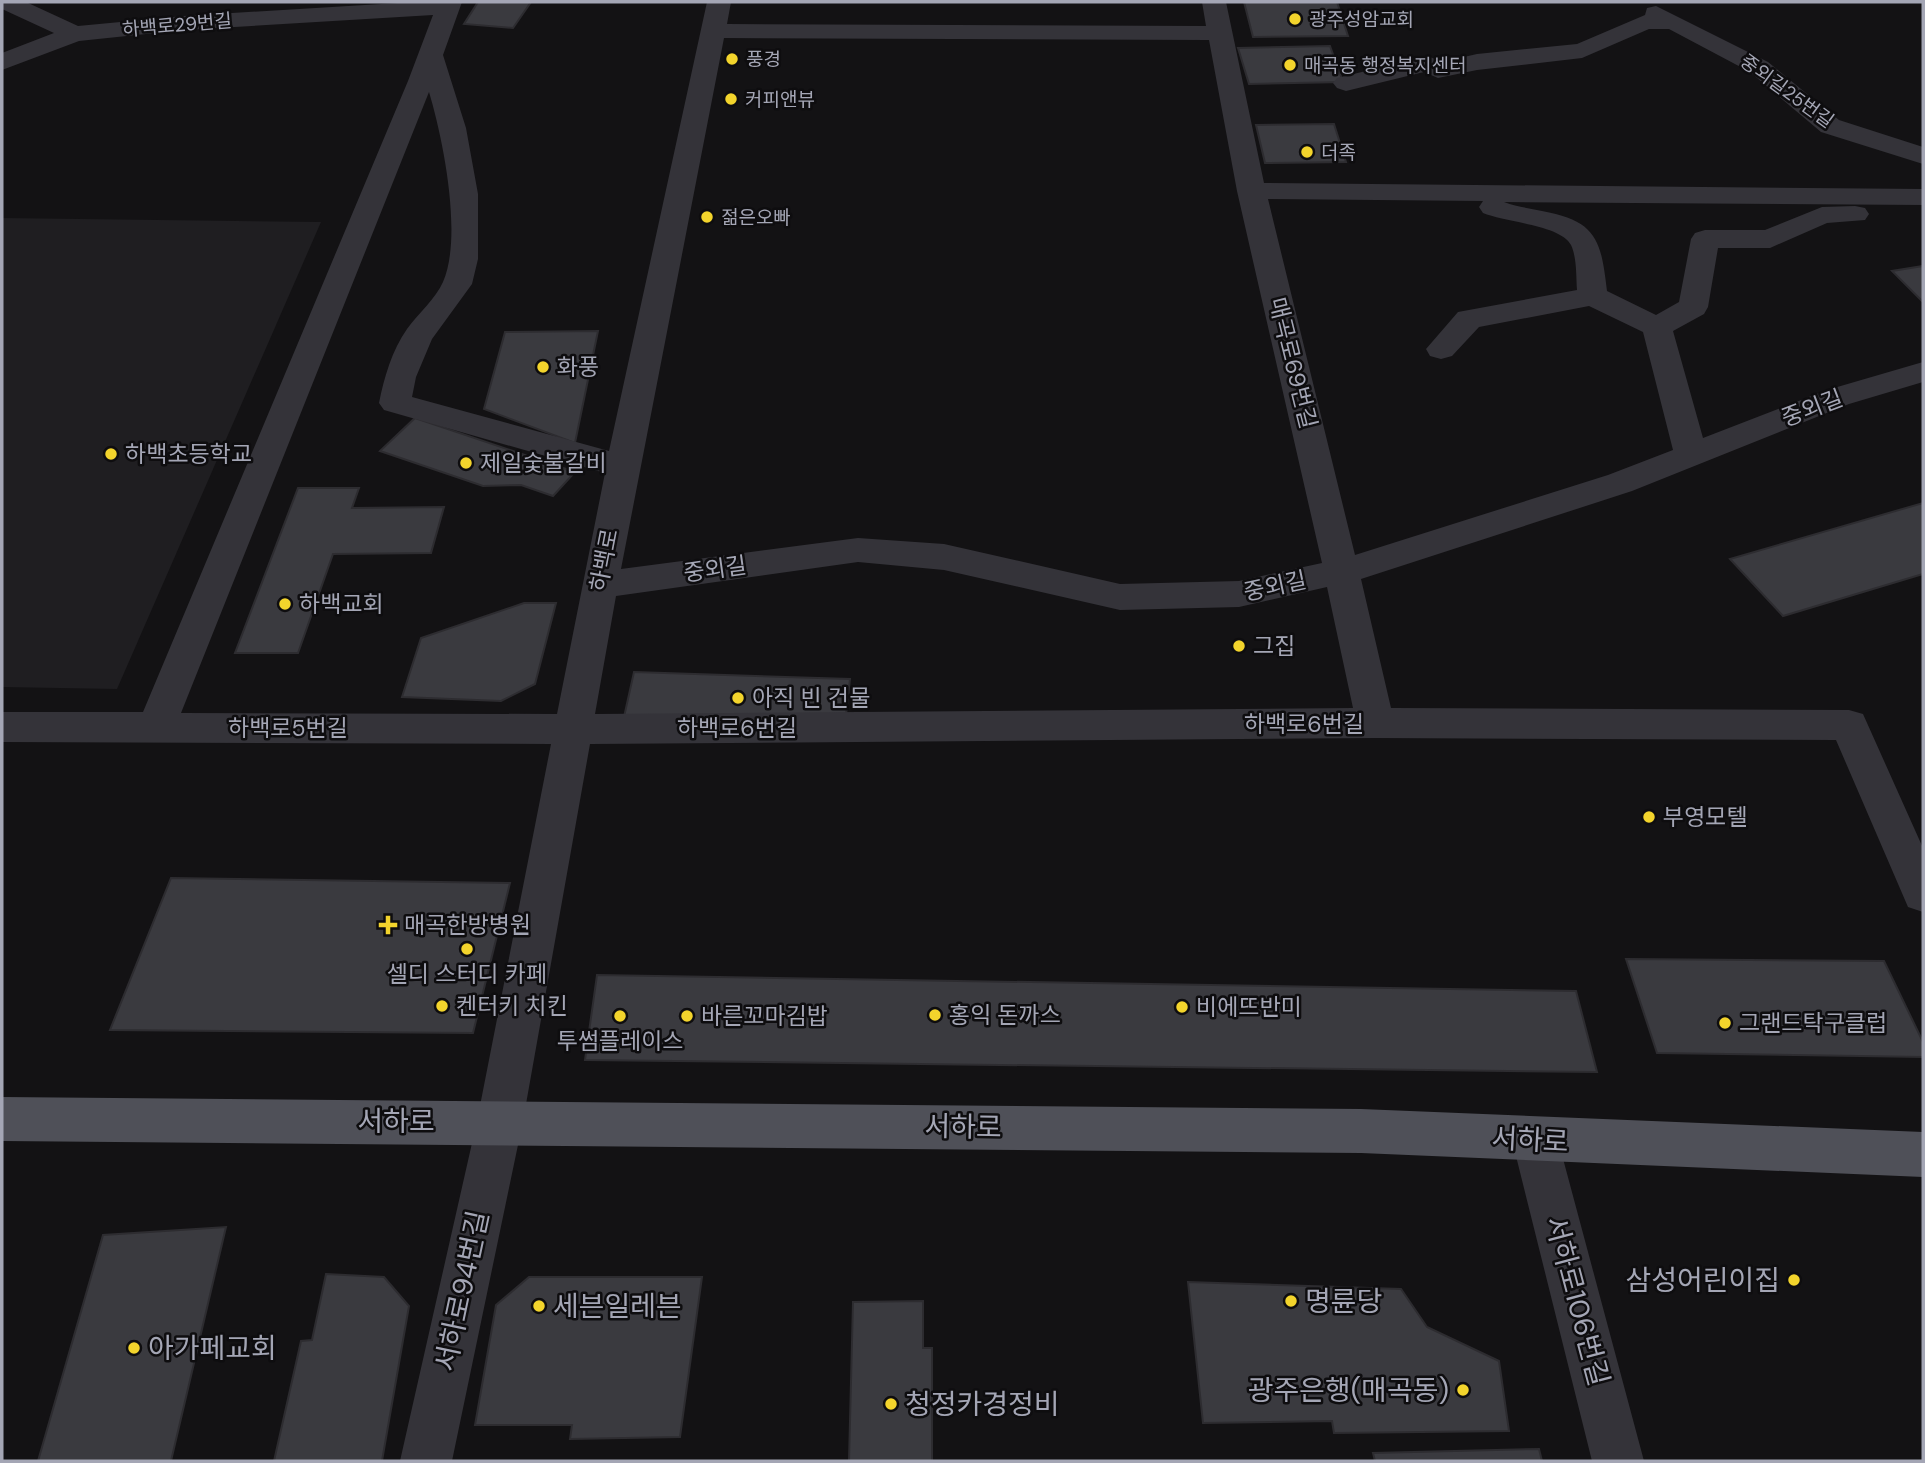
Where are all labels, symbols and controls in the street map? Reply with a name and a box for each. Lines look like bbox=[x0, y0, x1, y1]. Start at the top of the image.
place label: 광주성암교회 bbox=[1309, 7, 1414, 32]
street label: 하백로29번길 bbox=[121, 8, 233, 42]
marker: 광주성암교회 bbox=[1287, 11, 1303, 27]
place label: 풍경 bbox=[746, 47, 781, 72]
street label: 중외길25번길 bbox=[1735, 49, 1839, 133]
marker: 풍경 bbox=[724, 51, 740, 67]
place label: 매곡동 행정복지센터 bbox=[1304, 53, 1466, 78]
marker: 매곡동 행정복지센터 bbox=[1282, 57, 1298, 73]
place label: 커피앤뷰 bbox=[745, 87, 815, 112]
marker: 커피앤뷰 bbox=[723, 91, 739, 107]
place label: 더족 bbox=[1321, 140, 1356, 165]
marker: 더족 bbox=[1299, 144, 1315, 160]
place label: 젊은오빠 bbox=[721, 205, 791, 230]
marker: 젊은오빠 bbox=[699, 209, 715, 225]
street label: 매곡로69번길 bbox=[1262, 294, 1324, 432]
place label: 화풍 bbox=[557, 352, 599, 382]
marker: 화풍 bbox=[535, 359, 551, 375]
street label: 중외길 bbox=[1777, 383, 1847, 433]
place label: 하백초등학교 bbox=[125, 439, 252, 469]
marker: 하백초등학교 bbox=[103, 446, 119, 462]
place label: 제일숯불갈비 bbox=[480, 448, 607, 478]
marker: 제일숯불갈비 bbox=[458, 455, 474, 471]
street label: 하백로 bbox=[583, 526, 625, 594]
street label: 중외길 bbox=[681, 550, 749, 588]
street label: 중외길 bbox=[1241, 565, 1309, 607]
place label: 하백교회 bbox=[299, 589, 384, 619]
marker: 하백교회 bbox=[277, 596, 293, 612]
place label: 그집 bbox=[1253, 631, 1295, 661]
marker: 그집 bbox=[1231, 638, 1247, 654]
place label: 아직 빈 건물 bbox=[752, 683, 870, 713]
marker: 아직 빈 건물 bbox=[730, 690, 746, 706]
street label: 하백로6번길 bbox=[1244, 709, 1364, 739]
street label: 하백로5번길 bbox=[228, 713, 348, 743]
street label: 하백로6번길 bbox=[677, 713, 797, 743]
place label: 부영모텔 bbox=[1663, 802, 1748, 832]
marker: 부영모텔 bbox=[1641, 809, 1657, 825]
place label: 매곡한방병원 bbox=[404, 910, 531, 940]
marker: 매곡한방병원 bbox=[378, 915, 398, 935]
marker: 셀디 스터디 카페 bbox=[459, 941, 475, 957]
place label: 셀디 스터디 카페 bbox=[387, 959, 547, 989]
place label: 켄터키 치킨 bbox=[456, 991, 568, 1021]
place label: 비에뜨반미 bbox=[1196, 992, 1302, 1022]
marker: 켄터키 치킨 bbox=[434, 998, 450, 1014]
marker: 비에뜨반미 bbox=[1174, 999, 1190, 1015]
place label: 홍익 돈까스 bbox=[949, 1000, 1061, 1030]
place label: 바른꼬마김밥 bbox=[701, 1001, 828, 1031]
marker: 홍익 돈까스 bbox=[927, 1007, 943, 1023]
marker: 투썸플레이스 bbox=[612, 1008, 628, 1024]
marker: 바른꼬마김밥 bbox=[679, 1008, 695, 1024]
place label: 그랜드탁구클럽 bbox=[1739, 1008, 1887, 1038]
marker: 그랜드탁구클럽 bbox=[1717, 1015, 1733, 1031]
place label: 투썸플레이스 bbox=[557, 1026, 683, 1056]
street label: 서하로 bbox=[357, 1103, 435, 1140]
street label: 서하로 bbox=[924, 1108, 1002, 1146]
street label: 서하로 bbox=[1490, 1120, 1570, 1160]
street label: 서하로94번길 bbox=[427, 1207, 497, 1375]
street label: 서하로106번길 bbox=[1537, 1212, 1617, 1390]
place label: 삼성어린이집 bbox=[1625, 1262, 1780, 1299]
marker: 삼성어린이집 bbox=[1786, 1272, 1802, 1288]
place label: 명륜당 bbox=[1305, 1283, 1382, 1320]
place label: 세븐일레븐 bbox=[553, 1288, 682, 1325]
marker: 명륜당 bbox=[1283, 1293, 1299, 1309]
marker: 세븐일레븐 bbox=[531, 1298, 547, 1314]
place label: 아가페교회 bbox=[148, 1330, 277, 1367]
marker: 아가페교회 bbox=[126, 1340, 142, 1356]
place label: 광주은행(매곡동) bbox=[1248, 1372, 1449, 1409]
marker: 광주은행(매곡동) bbox=[1455, 1382, 1471, 1398]
place label: 청정카경정비 bbox=[905, 1386, 1060, 1423]
marker: 청정카경정비 bbox=[883, 1396, 899, 1412]

